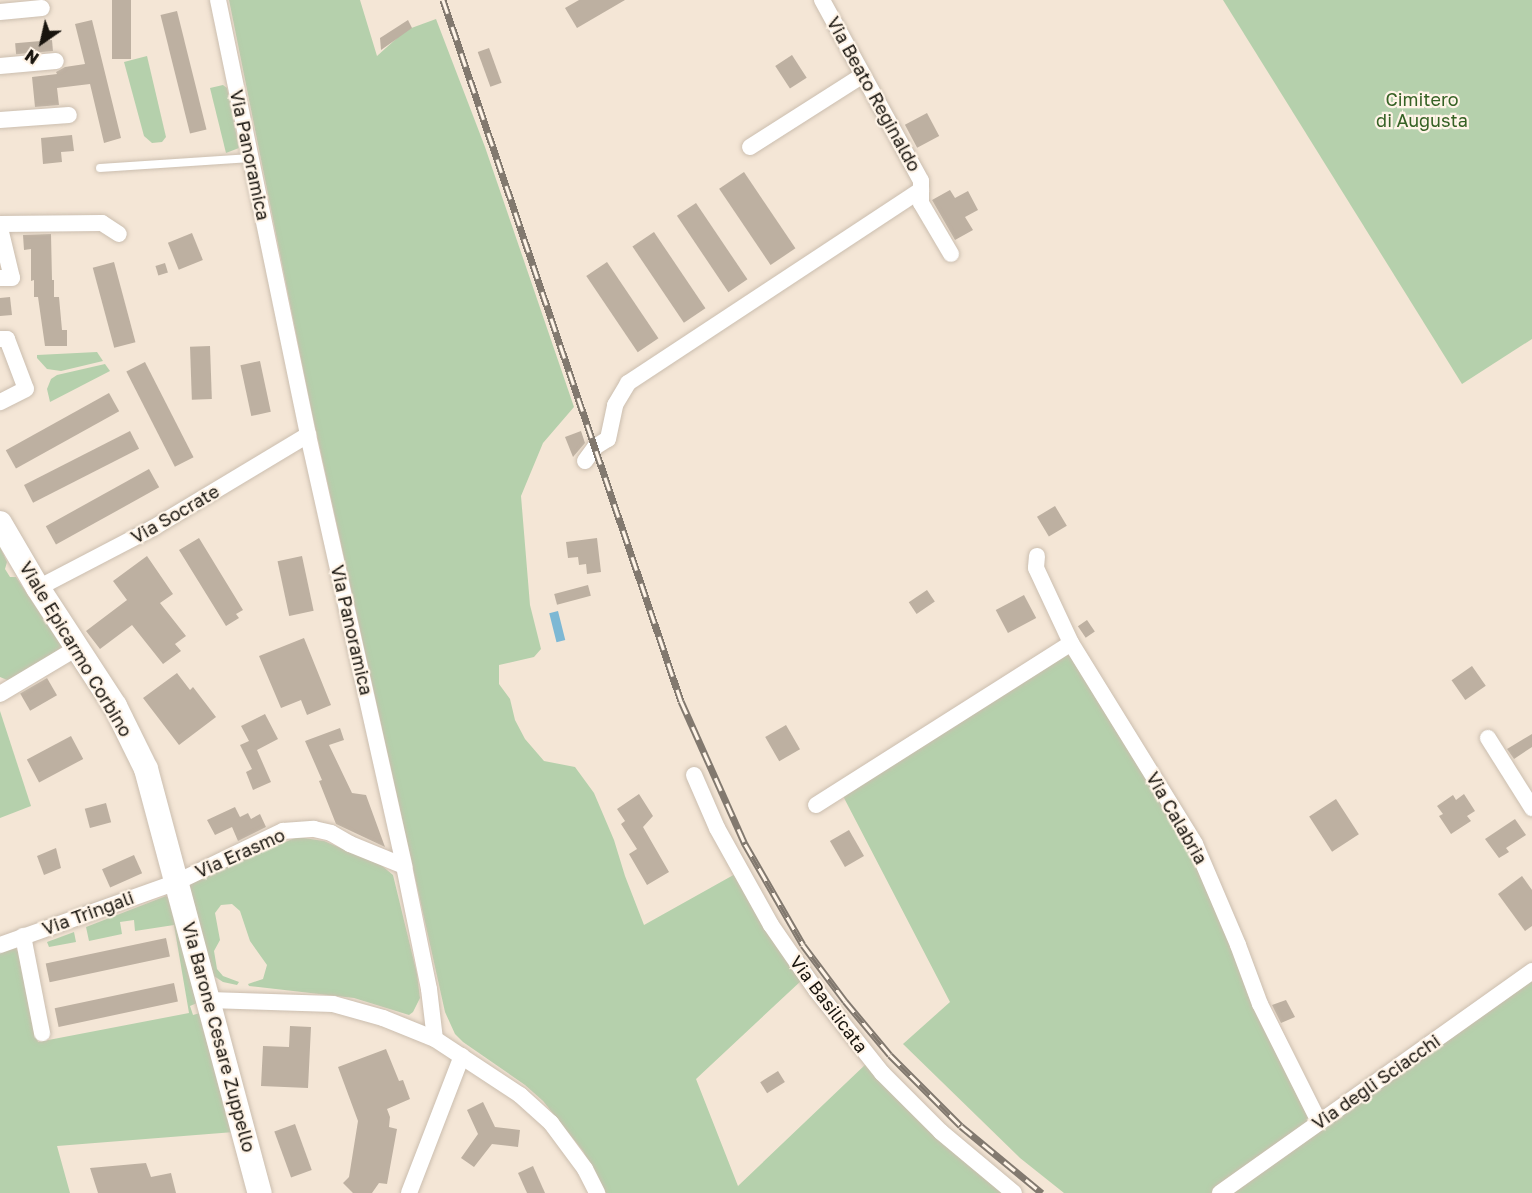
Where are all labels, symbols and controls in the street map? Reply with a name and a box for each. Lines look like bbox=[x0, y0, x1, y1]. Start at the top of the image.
north arrow bbox=[12, 12, 72, 72]
street label: Via Beato Reginaldo bbox=[822, 13, 926, 175]
text: N bbox=[21, 45, 43, 69]
street label: Via Panoramica bbox=[226, 88, 274, 222]
park label: Cimitero di Augusta bbox=[1376, 89, 1468, 132]
street label: Via Socrate bbox=[127, 480, 223, 548]
street label: Viale Epicarmo Corbino bbox=[15, 558, 137, 740]
street label: Via Panoramica bbox=[327, 563, 377, 697]
street label: Via Calabria bbox=[1142, 768, 1212, 868]
street label: Via Erasmo bbox=[192, 824, 288, 882]
street label: Via Tringali bbox=[39, 886, 137, 940]
street label: Via Barone Cesare Zuppello bbox=[178, 919, 260, 1155]
street label: Via Basilicata bbox=[785, 951, 873, 1057]
street label: Via degli Sciacchi bbox=[1308, 1030, 1444, 1134]

